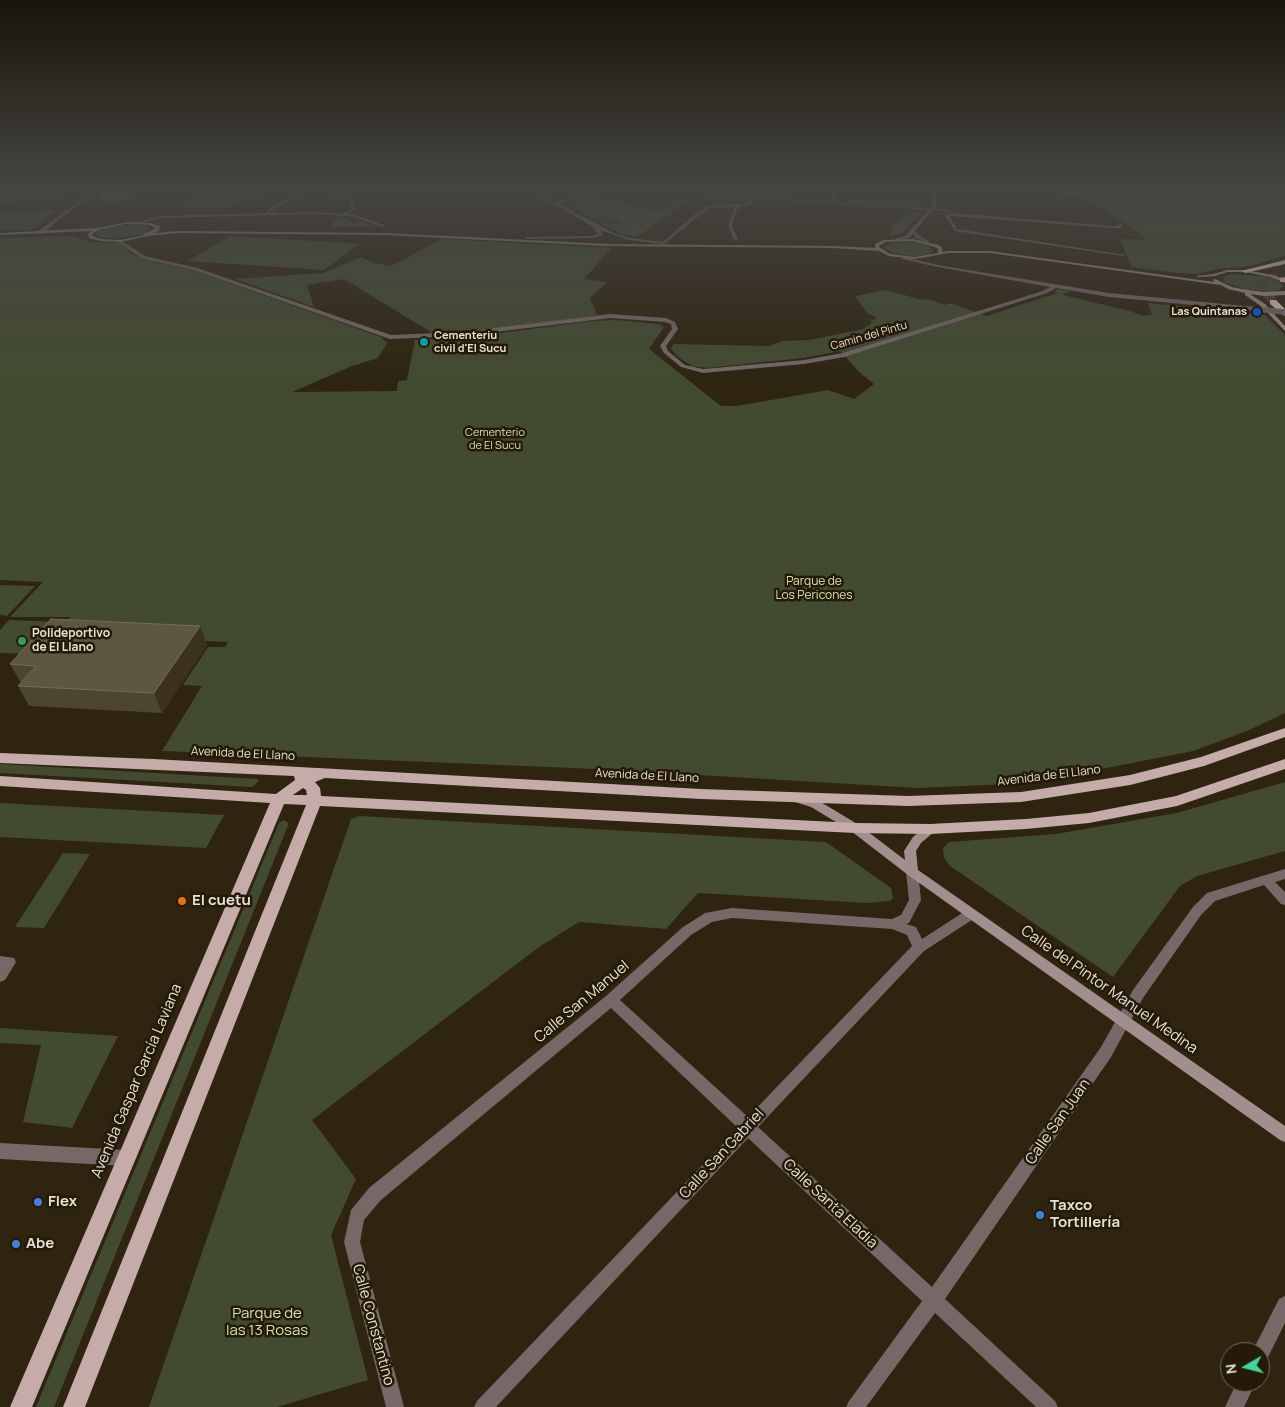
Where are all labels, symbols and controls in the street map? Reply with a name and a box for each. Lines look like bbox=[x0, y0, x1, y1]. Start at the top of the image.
place label: Las Quintanas bbox=[1171, 305, 1247, 319]
marker: Las Quintanas bbox=[1251, 306, 1263, 318]
street label: Camin del Pintu bbox=[829, 319, 909, 353]
place label: Cementeriu civil d'El Sucu bbox=[434, 329, 506, 355]
marker: Cementeriu civil d'El Sucu bbox=[418, 336, 430, 348]
park label: Cementerio de El Sucu bbox=[465, 426, 525, 452]
park label: Parque de Los Pericones bbox=[775, 575, 853, 603]
place label: Polideportivo de El Llano bbox=[32, 627, 110, 655]
marker: Polideportivo de El Llano bbox=[16, 635, 28, 647]
street label: Avenida de El Llano bbox=[191, 744, 295, 764]
street label: Avenida de El Llano bbox=[996, 763, 1102, 789]
street label: Avenida de El Llano bbox=[595, 766, 699, 786]
place label: El cuetu bbox=[192, 892, 251, 910]
marker: El cuetu bbox=[176, 895, 188, 907]
street label: Calle del Pintor Manuel Medina bbox=[1017, 922, 1201, 1058]
street label: Calle San Manuel bbox=[531, 957, 633, 1047]
street label: Avenida Gaspar García Laviana bbox=[88, 981, 186, 1181]
street label: Calle San Juan bbox=[1022, 1076, 1094, 1168]
street label: Calle San Gabriel bbox=[676, 1105, 768, 1203]
street label: Calle Santa Eladia bbox=[779, 1156, 881, 1252]
place label: Flex bbox=[48, 1193, 77, 1211]
marker: Flex bbox=[32, 1196, 44, 1208]
place label: Taxco Tortillería bbox=[1050, 1197, 1120, 1232]
marker: Taxco Tortillería bbox=[1034, 1209, 1046, 1221]
place label: Abe bbox=[26, 1235, 54, 1253]
marker: Abe bbox=[10, 1238, 22, 1250]
street label: Calle Constantino bbox=[348, 1262, 398, 1388]
park label: Parque de las 13 Rosas bbox=[226, 1305, 308, 1340]
north arrow bbox=[1220, 1342, 1270, 1392]
text: N bbox=[1221, 1363, 1241, 1375]

